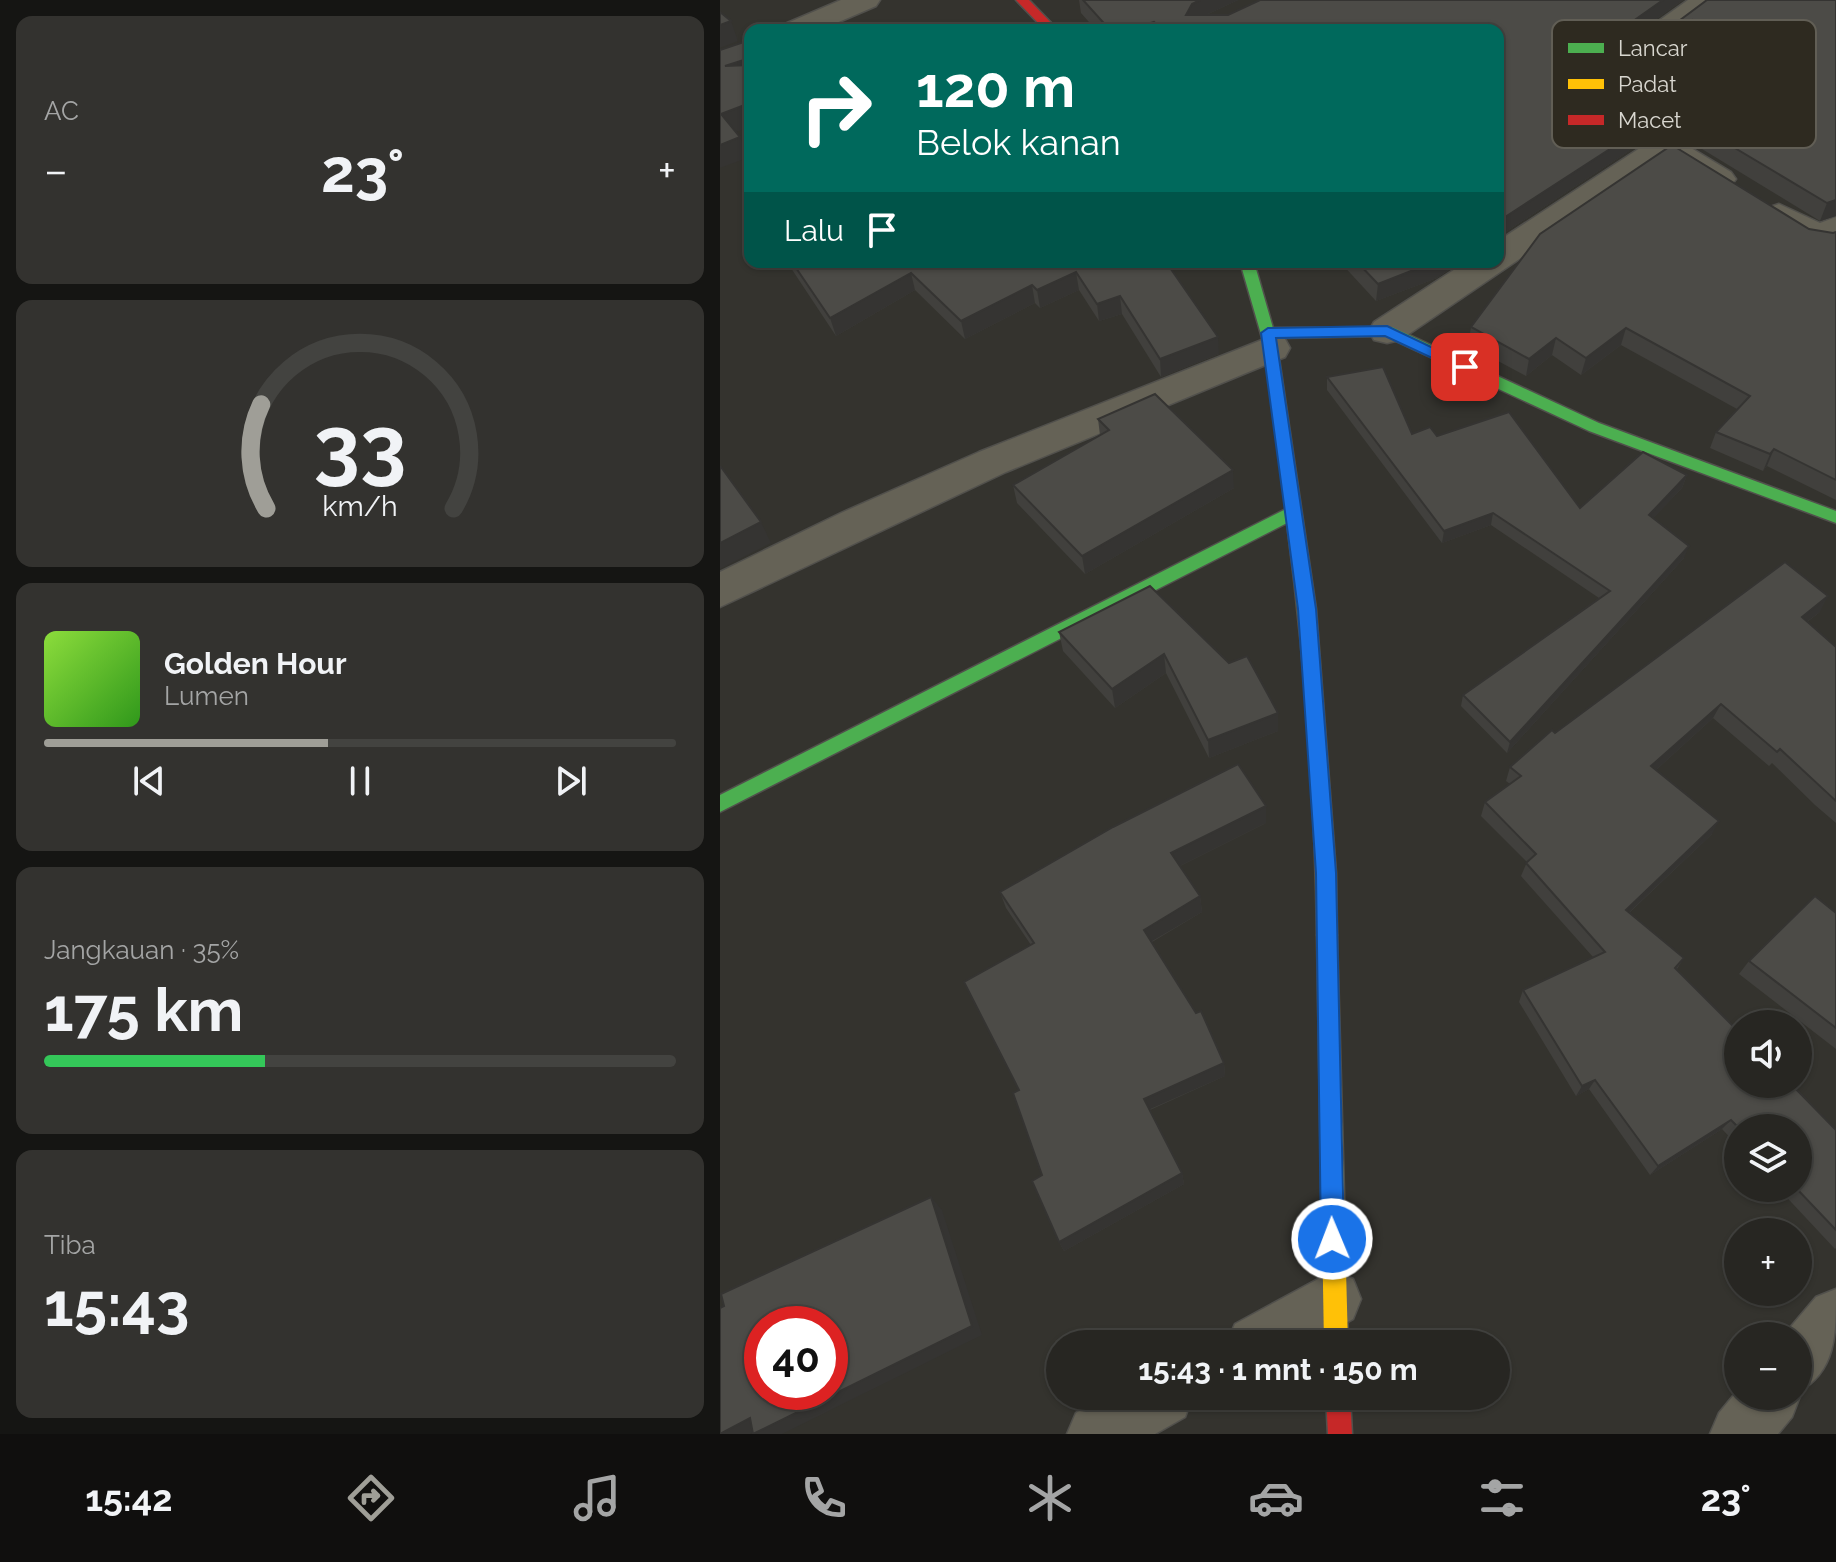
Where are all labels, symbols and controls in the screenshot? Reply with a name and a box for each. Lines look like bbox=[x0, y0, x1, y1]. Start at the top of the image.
legend bbox=[1552, 20, 1816, 148]
text: Lancar bbox=[1618, 35, 1688, 61]
text: 120 m bbox=[916, 54, 1075, 120]
icon: right bbox=[784, 56, 888, 160]
text: Padat bbox=[1618, 71, 1677, 97]
text: AC bbox=[44, 96, 79, 126]
text: Macet bbox=[1618, 107, 1682, 133]
text: Belok kanan bbox=[916, 121, 1121, 163]
text: 23° bbox=[321, 136, 404, 206]
text: − bbox=[44, 145, 68, 196]
text: + bbox=[658, 145, 676, 196]
icon: arrive bbox=[860, 208, 904, 252]
text: Lalu bbox=[784, 213, 844, 248]
pin bbox=[1431, 333, 1499, 401]
icon: arrive bbox=[1443, 345, 1487, 389]
text: 33 bbox=[314, 397, 406, 494]
text: km/h bbox=[322, 490, 398, 524]
text: Golden Hour bbox=[164, 646, 347, 681]
text: Lumen bbox=[164, 681, 249, 711]
icon: previous bbox=[127, 759, 171, 803]
icon: pause bbox=[338, 759, 382, 803]
icon: next bbox=[549, 759, 593, 803]
text: Jangkauan · 35% bbox=[44, 935, 239, 965]
text: 175 km bbox=[44, 975, 243, 1045]
map controls bbox=[1724, 1010, 1812, 1410]
button: sound bbox=[1724, 1010, 1812, 1098]
button: layers bbox=[1724, 1114, 1812, 1202]
position arrow bbox=[1290, 1197, 1374, 1281]
button: + bbox=[1724, 1218, 1812, 1306]
text: Tiba bbox=[44, 1230, 96, 1260]
text: 15:43 bbox=[44, 1270, 189, 1340]
speed limit sign: 40 bbox=[744, 1306, 848, 1410]
button: − bbox=[1724, 1322, 1812, 1410]
text: 15:43 · 1 mnt · 150 m bbox=[1138, 1352, 1418, 1387]
icon: directions bbox=[343, 1470, 399, 1526]
icon: music bbox=[569, 1470, 625, 1526]
icon: phone bbox=[796, 1470, 852, 1526]
icon: climate bbox=[1022, 1470, 1078, 1526]
icon: car bbox=[1248, 1470, 1304, 1526]
icon: filters bbox=[1474, 1470, 1530, 1526]
text: 15:42 bbox=[85, 1477, 173, 1519]
text: 23° bbox=[1701, 1477, 1751, 1519]

